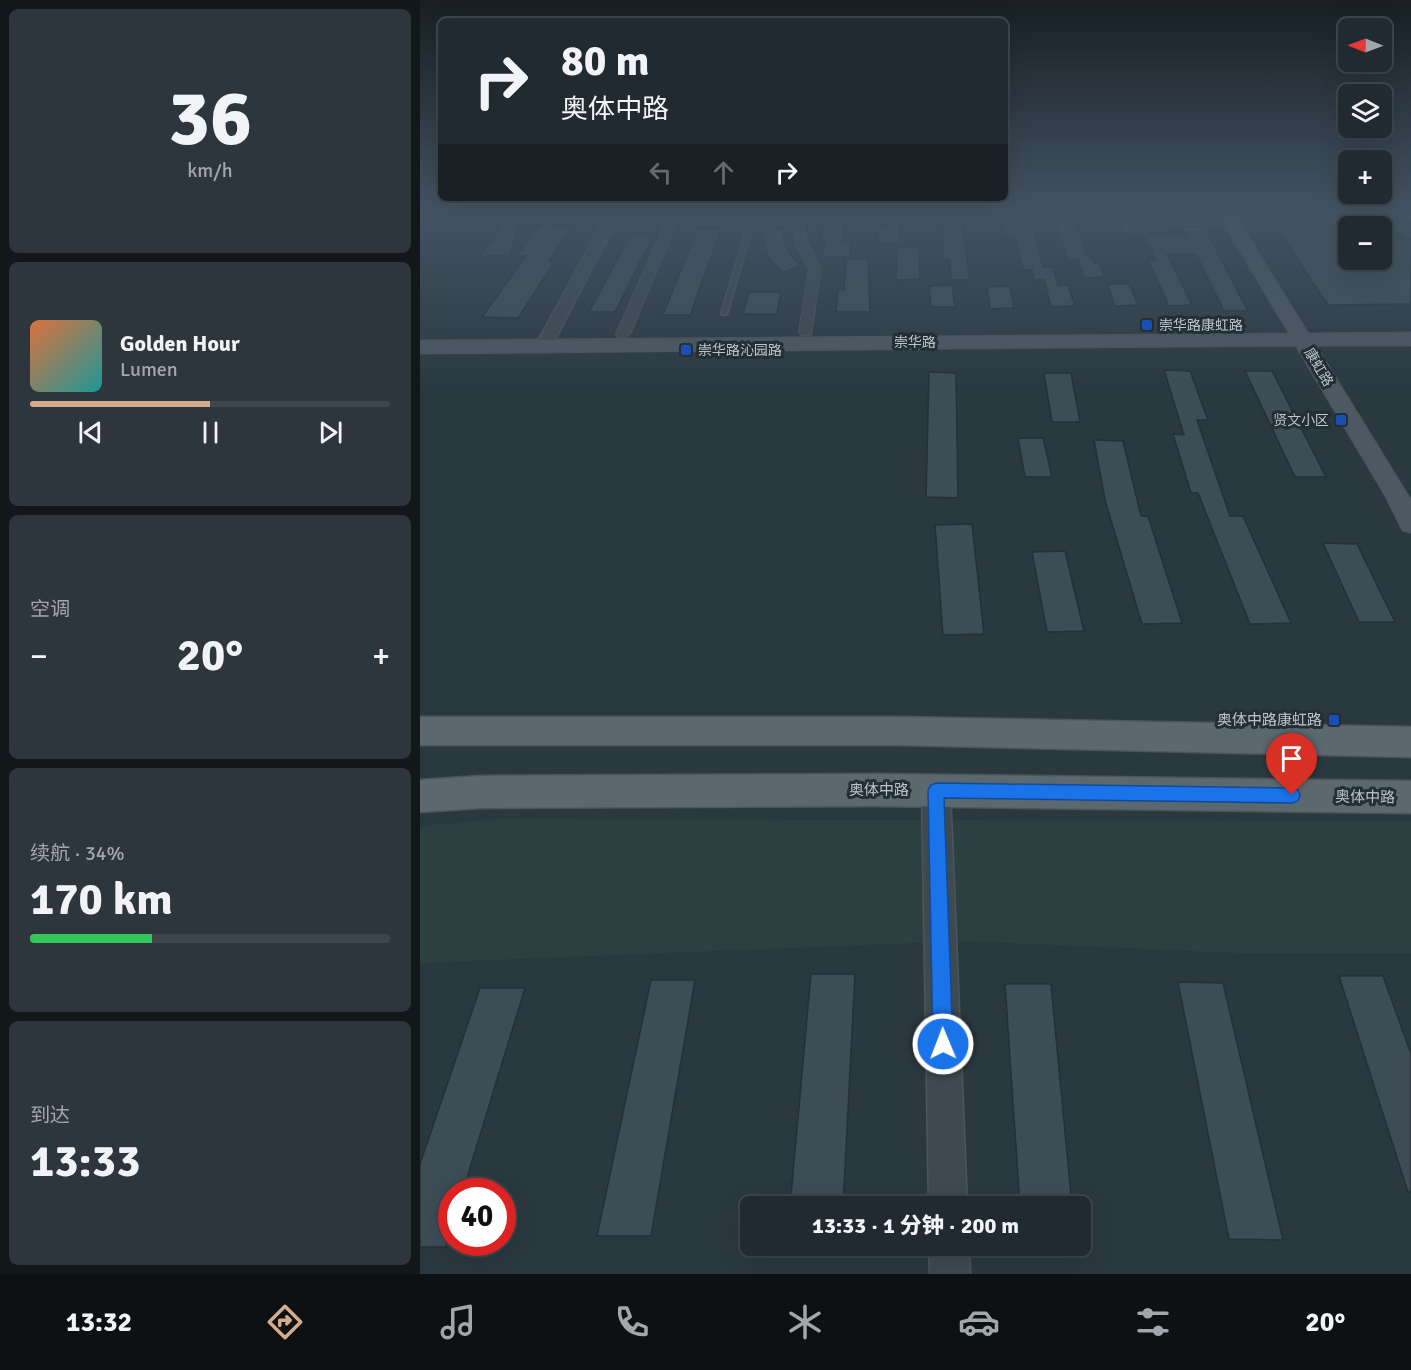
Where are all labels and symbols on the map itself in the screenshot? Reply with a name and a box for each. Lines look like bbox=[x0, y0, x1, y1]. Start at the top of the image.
north arrow bbox=[1338, 18, 1392, 72]
place label: 崇华路康虹路 bbox=[1159, 317, 1243, 334]
marker: 崇华路康虹路 bbox=[1140, 318, 1154, 332]
street label: 崇华路 bbox=[894, 334, 936, 351]
place label: 崇华路沁园路 bbox=[698, 342, 782, 359]
marker: 崇华路沁园路 bbox=[679, 343, 693, 357]
street label: 康虹路 bbox=[1300, 345, 1337, 390]
place label: 贤文小区 bbox=[1273, 412, 1329, 429]
marker: 贤文小区 bbox=[1334, 413, 1348, 427]
place label: 奥体中路康虹路 bbox=[1217, 711, 1322, 729]
marker: 奥体中路康虹路 bbox=[1327, 713, 1341, 727]
pin bbox=[1266, 733, 1317, 795]
street label: 奥体中路 bbox=[849, 781, 909, 799]
street label: 奥体中路 bbox=[1335, 787, 1395, 807]
position arrow bbox=[911, 1012, 975, 1076]
speed limit sign: 40 bbox=[438, 1178, 516, 1256]

